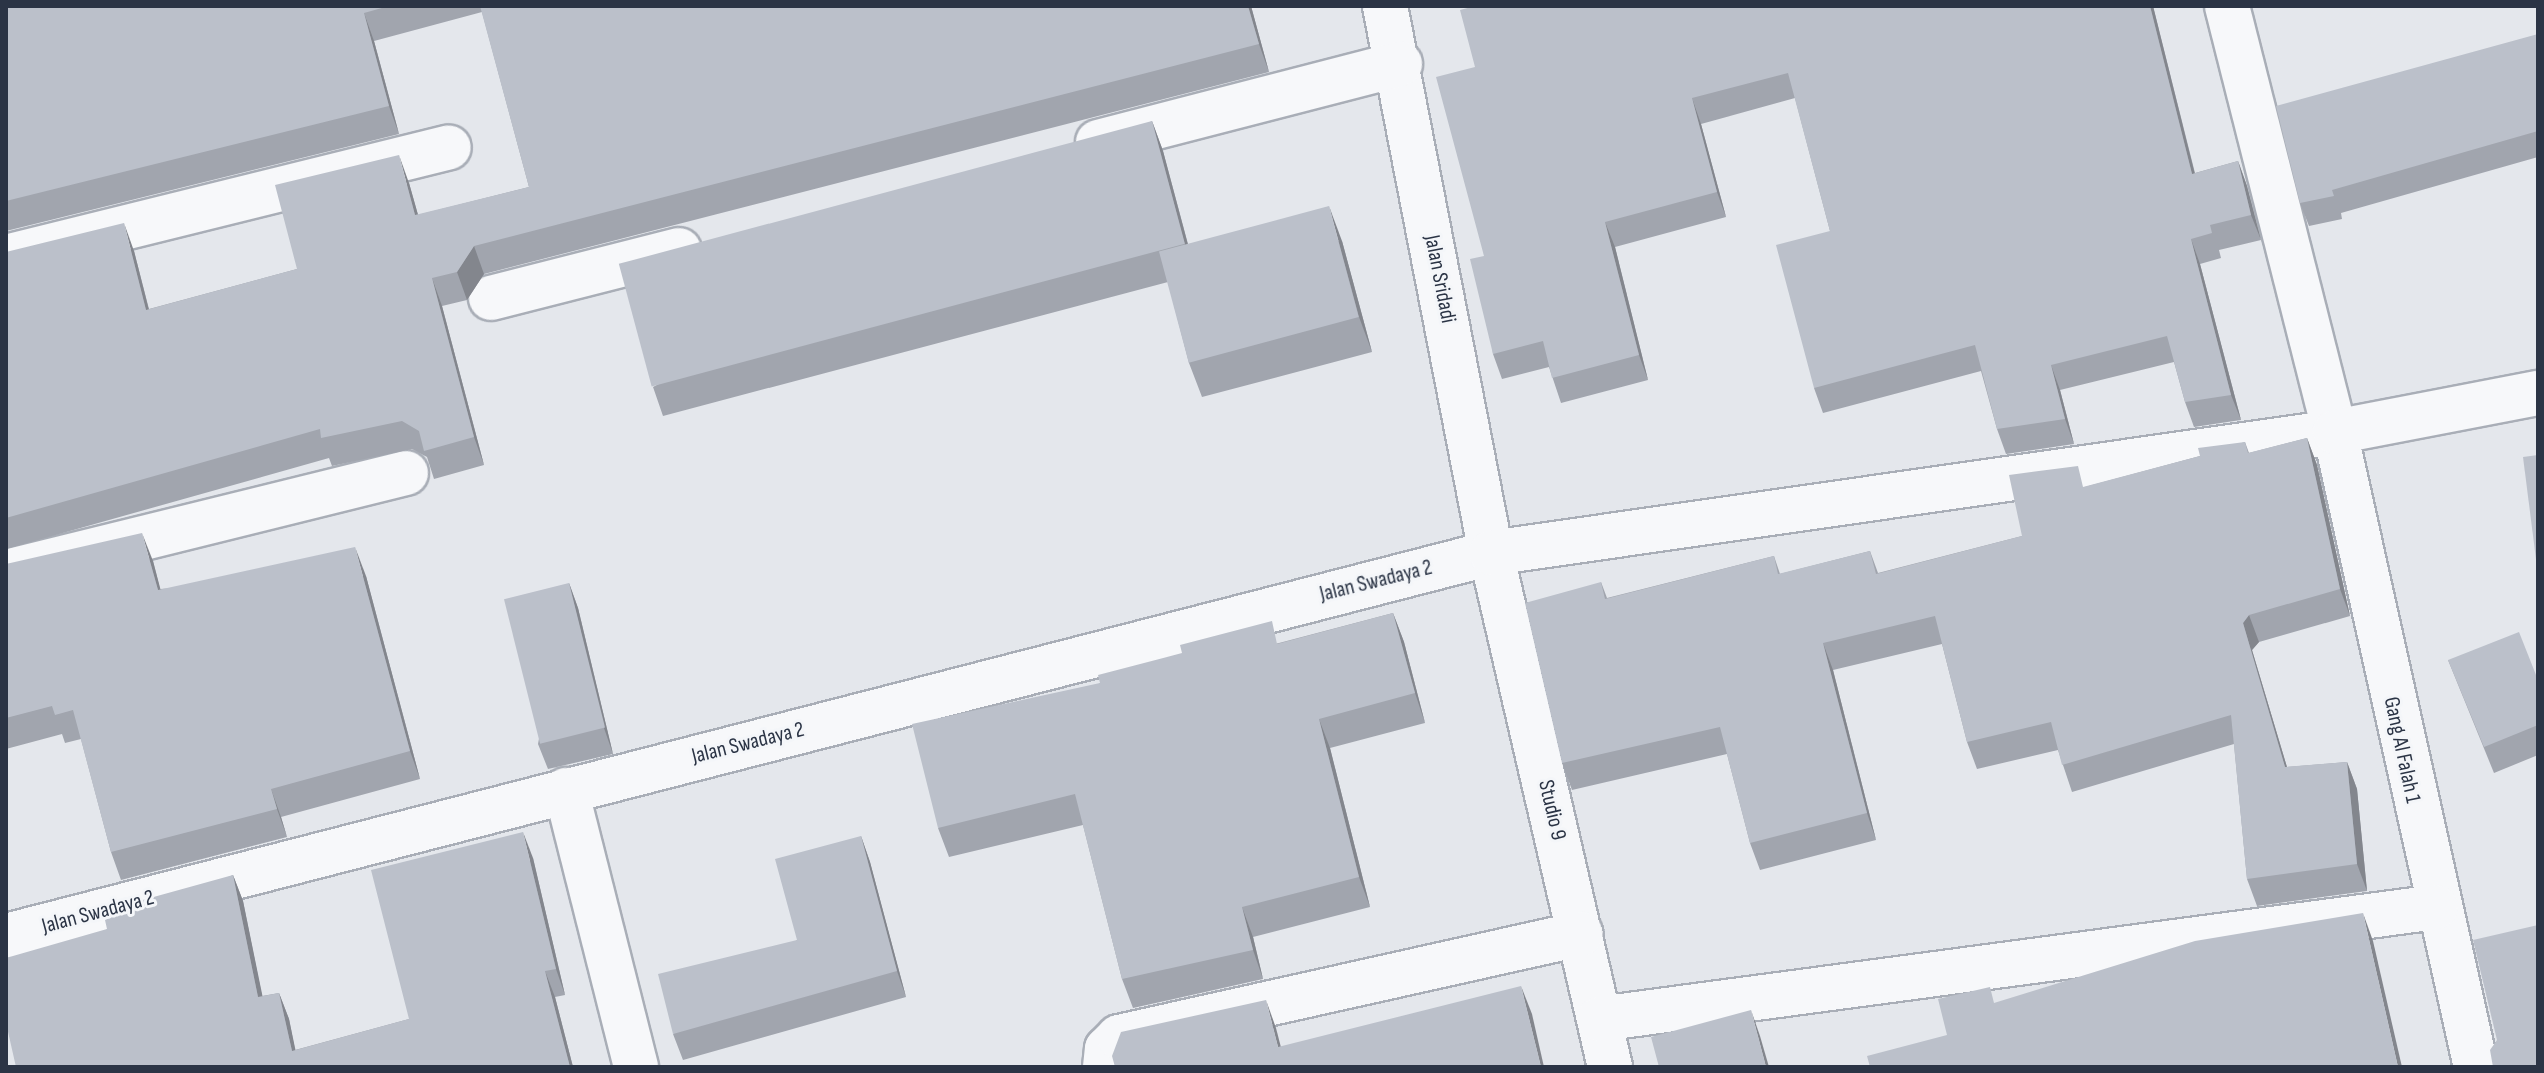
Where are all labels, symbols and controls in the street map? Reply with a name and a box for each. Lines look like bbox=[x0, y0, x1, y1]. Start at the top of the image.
street label: Jalan Sridadi bbox=[1419, 233, 1461, 325]
street label: Jalan Swadaya 2 bbox=[1317, 554, 1435, 608]
street label: Gang Al Falah 1 bbox=[2378, 694, 2426, 806]
street label: Jalan Swadaya 2 bbox=[689, 716, 807, 770]
street label: Studio 9 bbox=[1532, 777, 1572, 843]
street label: Jalan Swadaya 2 bbox=[39, 884, 157, 940]

